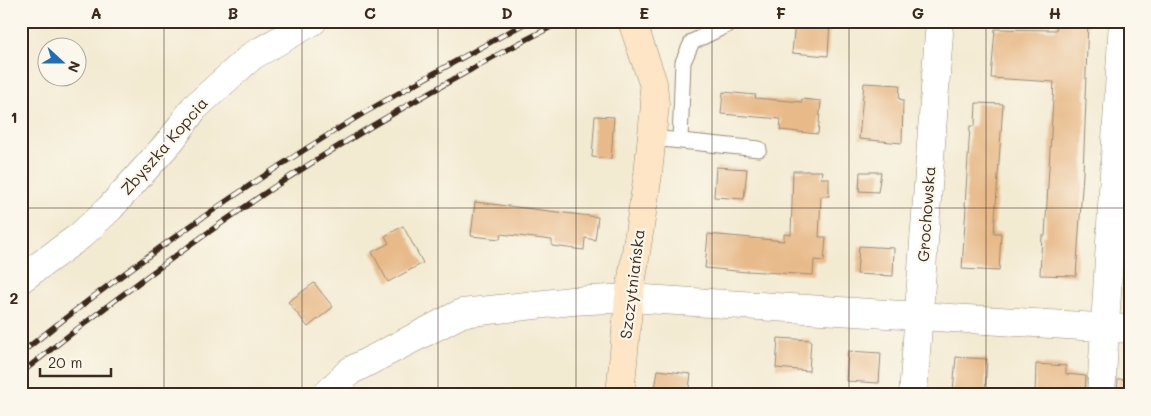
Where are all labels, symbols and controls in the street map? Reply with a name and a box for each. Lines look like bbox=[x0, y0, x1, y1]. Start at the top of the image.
text: A bbox=[90, 2, 102, 23]
text: B bbox=[228, 2, 238, 23]
text: C bbox=[364, 2, 376, 23]
text: D bbox=[501, 2, 513, 23]
text: E bbox=[639, 2, 649, 23]
text: F bbox=[776, 2, 786, 23]
text: G bbox=[912, 2, 924, 23]
text: H bbox=[1049, 2, 1061, 23]
north arrow bbox=[38, 38, 88, 88]
text: N bbox=[64, 58, 85, 75]
street label: Zbyszka Kopcia bbox=[115, 92, 212, 199]
text: 1 bbox=[10, 106, 18, 127]
street label: Grochowska bbox=[912, 165, 939, 263]
street label: Szczytniańska bbox=[614, 228, 649, 340]
text: 2 bbox=[10, 287, 19, 308]
scale bar bbox=[40, 346, 111, 378]
text: 20 m bbox=[48, 352, 82, 372]

